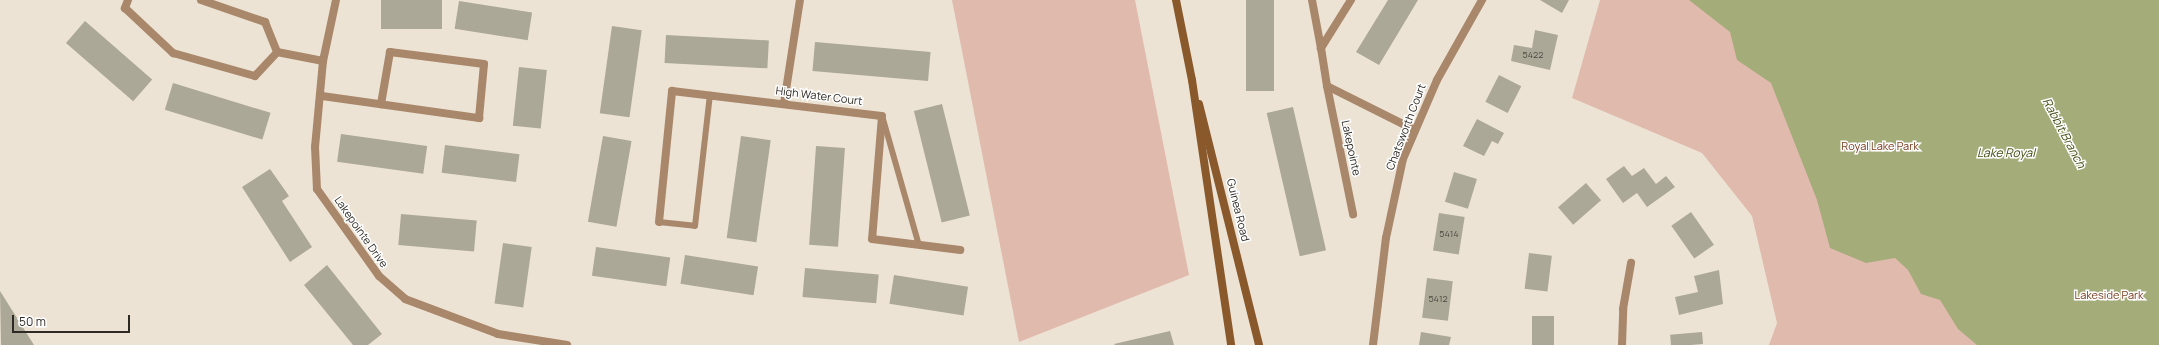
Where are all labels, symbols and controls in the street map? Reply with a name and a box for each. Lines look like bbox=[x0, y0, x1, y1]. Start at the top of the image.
house number: 5422 bbox=[1523, 50, 1543, 60]
street label: Chatsworth Court bbox=[1383, 82, 1429, 172]
street label: High Water Court bbox=[775, 84, 863, 108]
water label: Rabbit Branch bbox=[2039, 95, 2089, 171]
street label: Lakepointe bbox=[1339, 119, 1363, 177]
park label: Royal Lake Park bbox=[1841, 139, 1919, 153]
water label: Lake Royal bbox=[1977, 146, 2035, 160]
street label: Guinea Road bbox=[1224, 177, 1252, 243]
street label: Lakepointe Drive bbox=[332, 194, 390, 270]
house number: 5414 bbox=[1439, 229, 1459, 239]
park label: Lakeside Park bbox=[2075, 288, 2143, 302]
house number: 5412 bbox=[1428, 294, 1448, 304]
scale bar bbox=[14, 307, 132, 333]
text: 50 m bbox=[19, 313, 46, 330]

